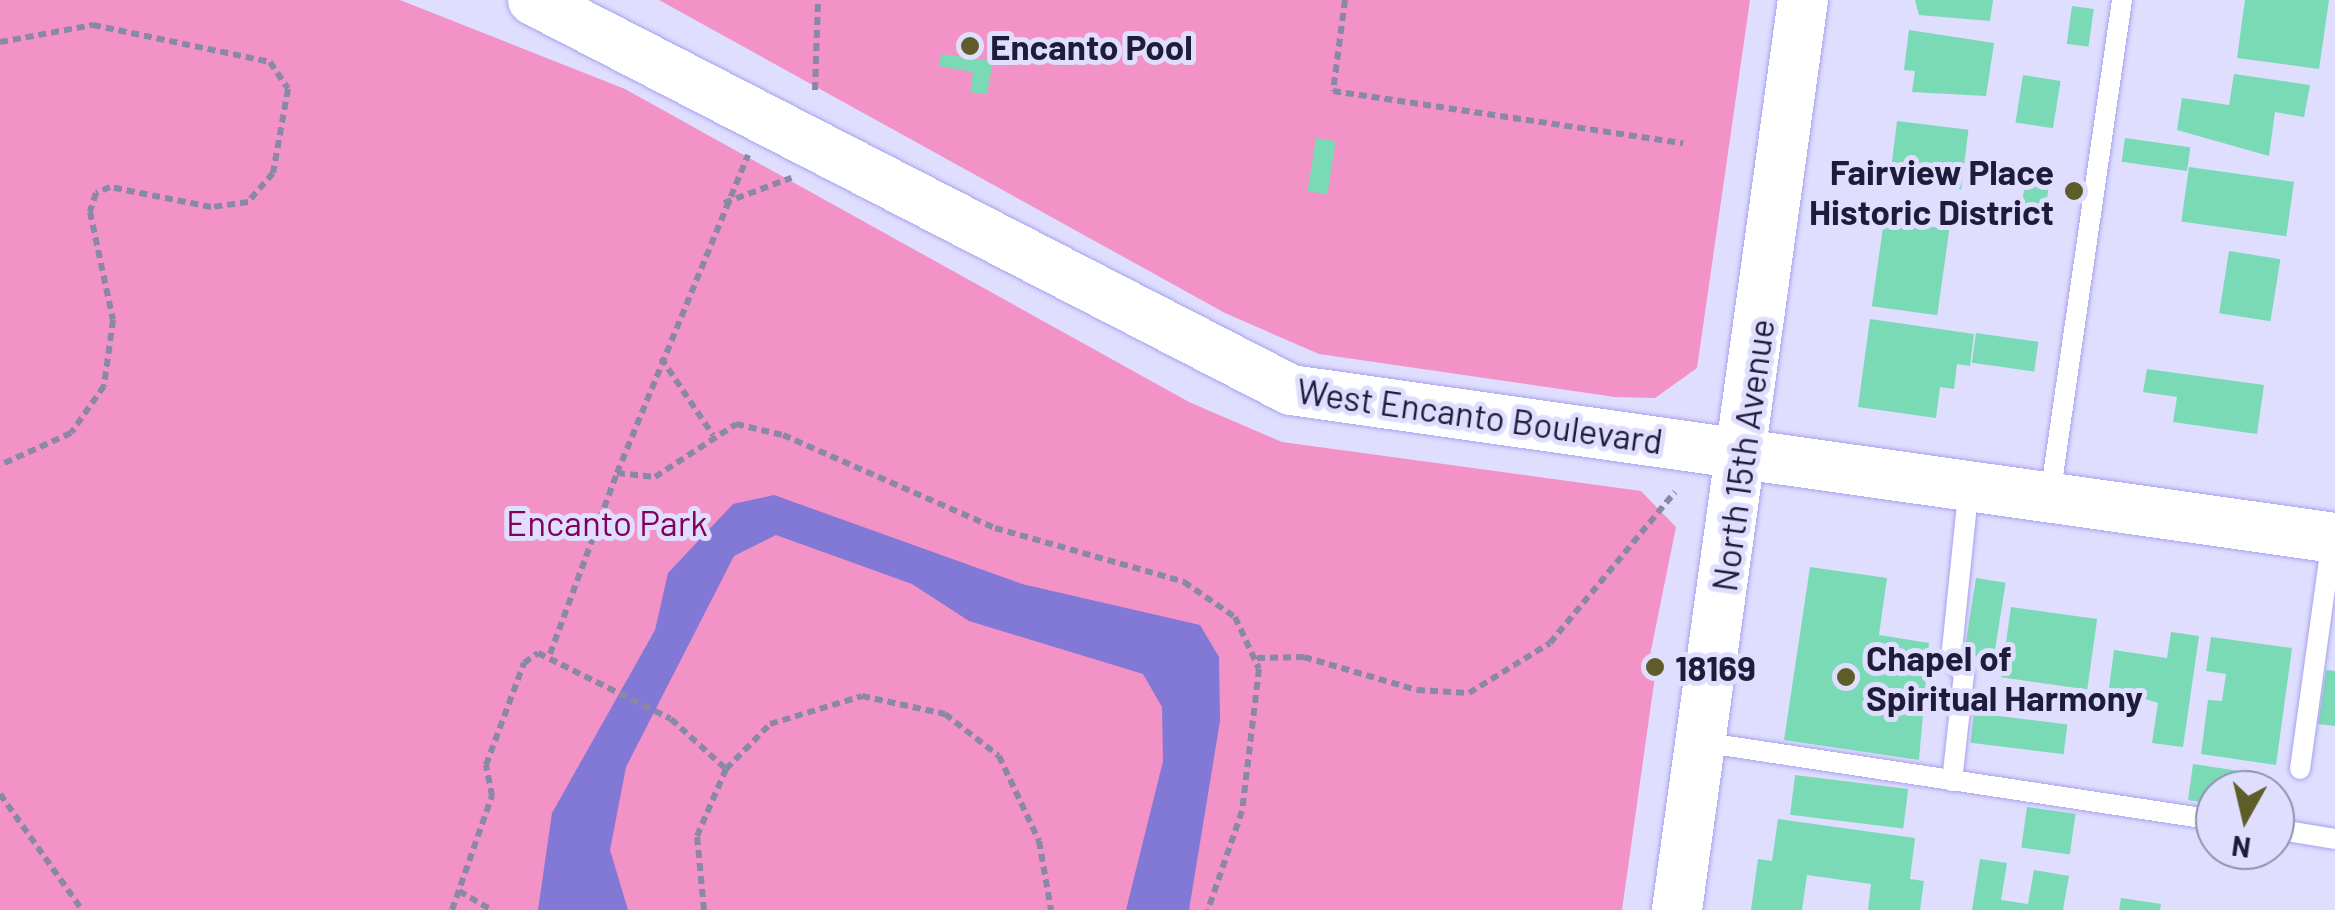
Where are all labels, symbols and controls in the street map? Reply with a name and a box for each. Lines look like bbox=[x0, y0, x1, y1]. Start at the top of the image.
place label: Encanto Pool bbox=[990, 25, 1193, 67]
marker: Encanto Pool bbox=[959, 35, 981, 57]
place label: Fairview Place Historic District bbox=[1809, 150, 2054, 232]
marker: Fairview Place Historic District bbox=[2063, 180, 2085, 202]
street label: North 15th Avenue bbox=[1702, 316, 1782, 594]
street label: West Encanto Boulevard bbox=[1294, 369, 1666, 461]
park label: Encanto Park bbox=[506, 501, 708, 543]
place label: Chapel of Spiritual Harmony bbox=[1866, 636, 2143, 718]
place label: 18169 bbox=[1675, 646, 1756, 688]
marker: 18169 bbox=[1644, 656, 1666, 678]
marker: Chapel of Spiritual Harmony bbox=[1835, 666, 1857, 688]
north arrow bbox=[2195, 770, 2295, 870]
text: N bbox=[2230, 830, 2253, 866]

